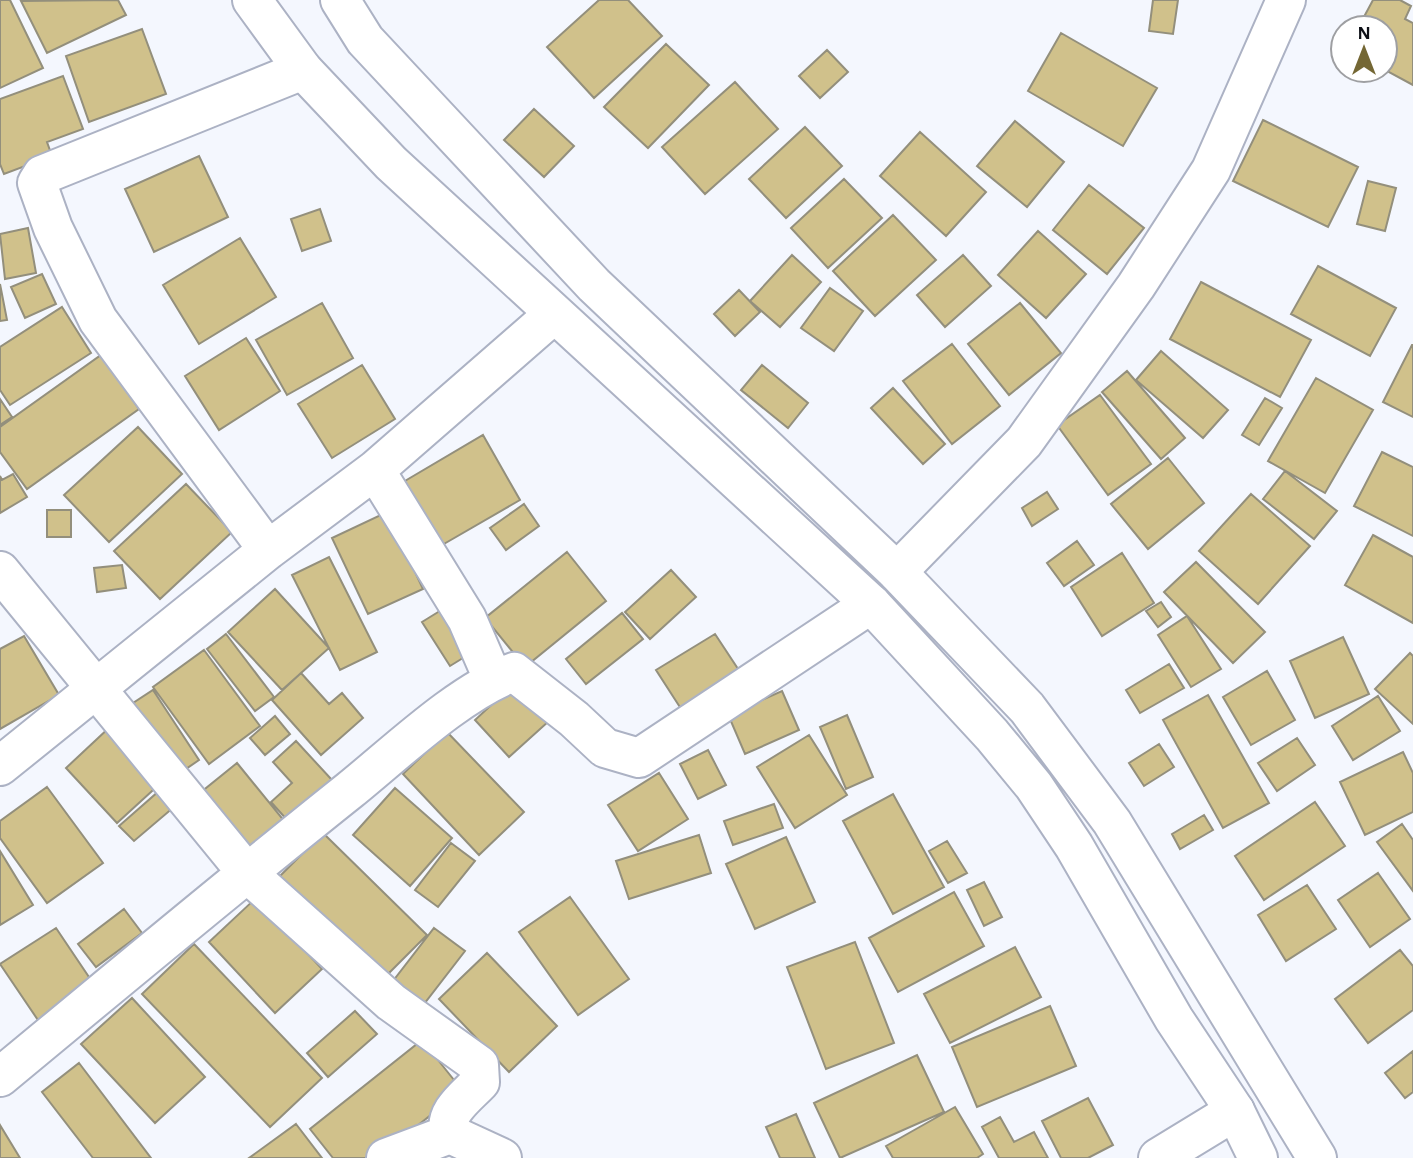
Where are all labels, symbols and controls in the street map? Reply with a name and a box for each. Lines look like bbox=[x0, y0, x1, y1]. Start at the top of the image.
north arrow bbox=[1329, 14, 1399, 84]
text: N bbox=[1357, 24, 1371, 43]

